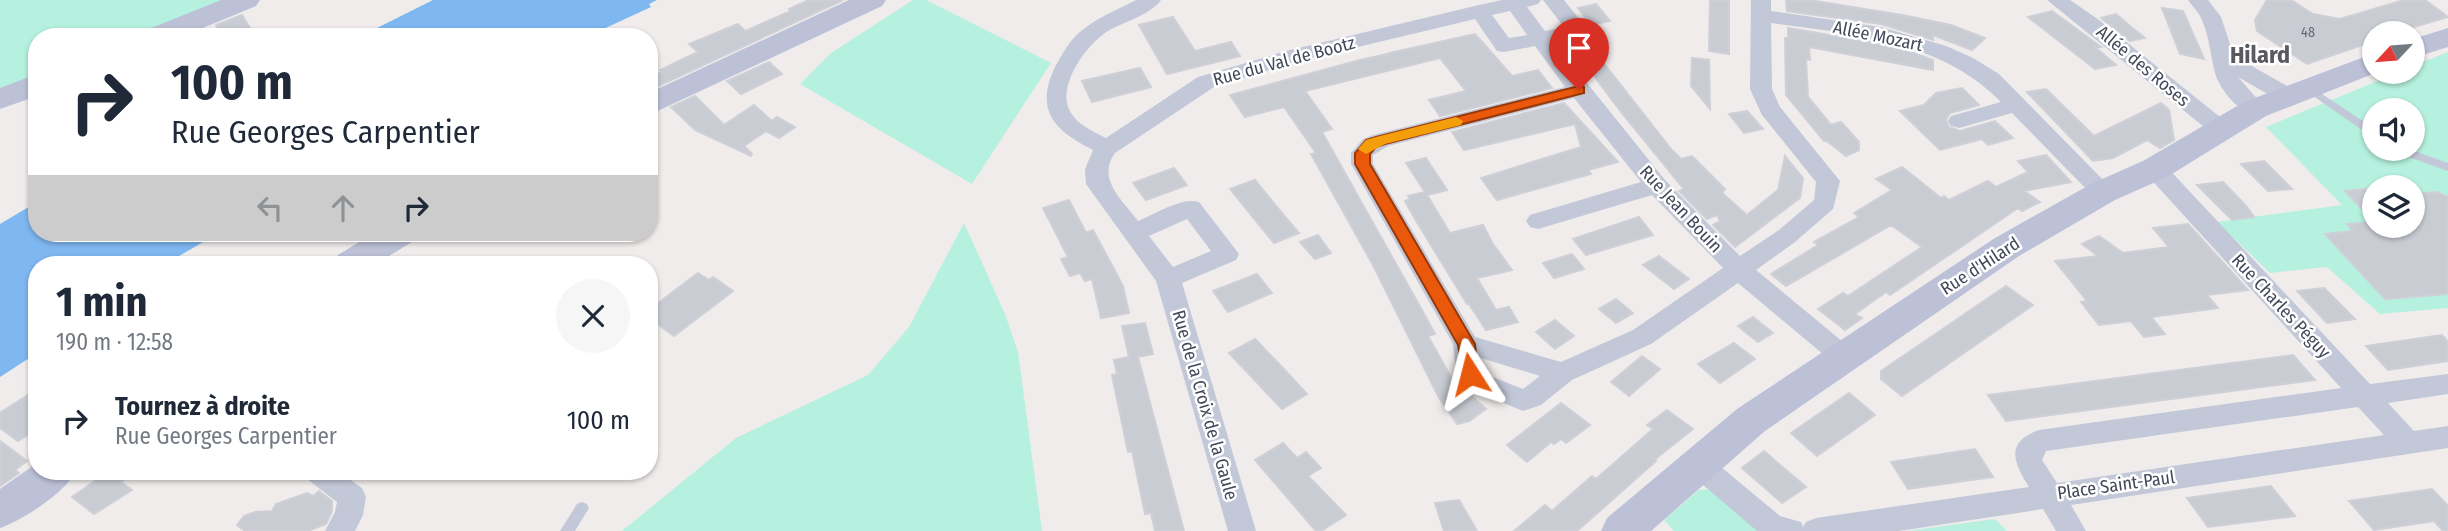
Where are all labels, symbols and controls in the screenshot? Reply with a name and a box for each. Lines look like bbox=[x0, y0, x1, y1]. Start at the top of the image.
street label: Allée Mozart bbox=[1831, 16, 1925, 56]
pin bbox=[1549, 18, 1609, 90]
street label: Allée des Roses bbox=[2092, 21, 2194, 111]
north arrow bbox=[2362, 21, 2426, 84]
map controls bbox=[2362, 21, 2425, 238]
house number: 48 bbox=[2301, 24, 2315, 41]
icon: arrive bbox=[1560, 29, 1598, 67]
street label: Rue du Val de Bootz bbox=[1211, 31, 1357, 91]
district label: Hilard bbox=[2230, 41, 2290, 69]
text: 100 m bbox=[171, 53, 293, 112]
icon: right bbox=[56, 56, 147, 147]
button: sound bbox=[2362, 98, 2425, 161]
text: Rue Georges Carpentier bbox=[171, 113, 480, 151]
street label: Rue Jean Bouin bbox=[1635, 161, 1727, 257]
button: layers bbox=[2362, 175, 2425, 238]
icon: left bbox=[251, 189, 289, 227]
icon: ahead bbox=[324, 189, 362, 227]
icon: right bbox=[397, 189, 435, 227]
street label: Rue d'Hilard bbox=[1936, 232, 2024, 300]
street label: Rue Charles Péguy bbox=[2227, 249, 2335, 363]
text: 1 min bbox=[56, 277, 147, 327]
button: close bbox=[556, 279, 630, 353]
street label: Rue de la Croix de la Gaule bbox=[1167, 308, 1243, 502]
text: 190 m · 12:58 bbox=[56, 328, 173, 356]
position arrow bbox=[1433, 337, 1507, 411]
text: Tournez à droite bbox=[115, 391, 290, 422]
icon: right bbox=[56, 402, 94, 440]
text: 100 m bbox=[567, 405, 630, 436]
text: Rue Georges Carpentier bbox=[115, 422, 337, 450]
street label: Place Saint-Paul bbox=[2056, 466, 2176, 504]

